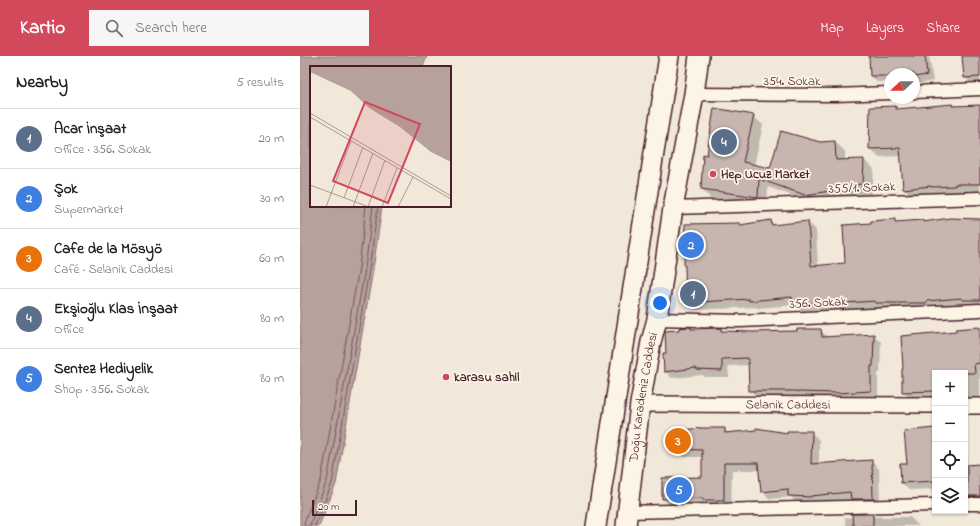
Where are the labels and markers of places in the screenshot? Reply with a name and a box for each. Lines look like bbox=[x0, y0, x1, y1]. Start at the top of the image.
pin: 4 bbox=[711, 127, 737, 157]
place label: Hep Ucuz Market bbox=[721, 165, 810, 184]
marker: Hep Ucuz Market bbox=[708, 169, 718, 179]
pin: 2 bbox=[678, 230, 704, 260]
pin: 1 bbox=[680, 279, 706, 309]
place label: karasu sahil bbox=[454, 368, 519, 387]
marker: karasu sahil bbox=[441, 372, 451, 382]
pin: 3 bbox=[665, 426, 691, 456]
pin: 5 bbox=[666, 475, 692, 505]

